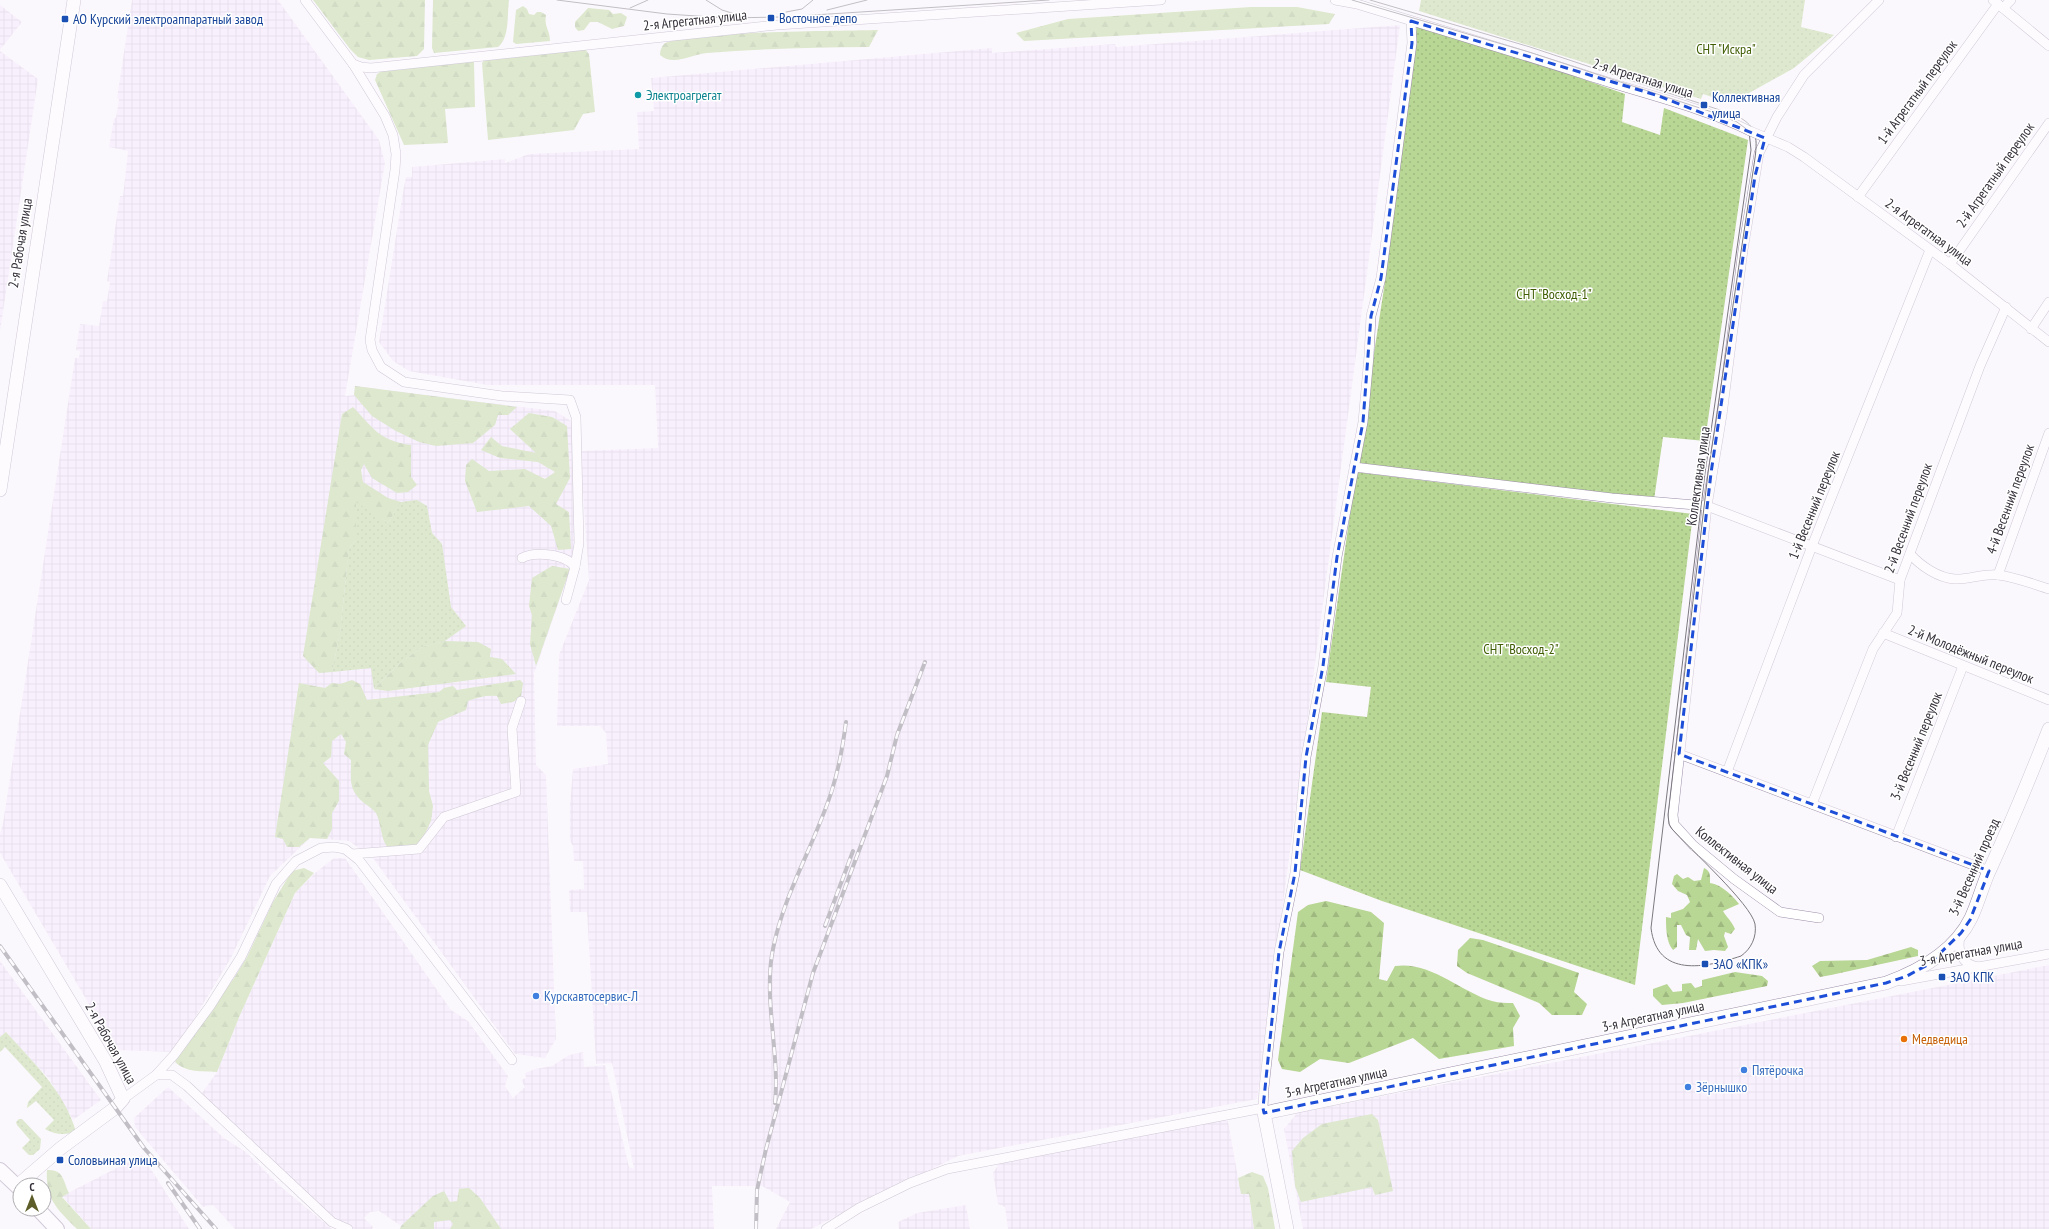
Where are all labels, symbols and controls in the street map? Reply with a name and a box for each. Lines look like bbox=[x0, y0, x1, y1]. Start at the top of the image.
street label: 2-я Агрегатная улица bbox=[642, 6, 748, 34]
place label: Восточное депо bbox=[779, 9, 857, 27]
place label: АО Курский электроаппаратный завод bbox=[73, 10, 263, 28]
marker: Восточное депо bbox=[766, 13, 776, 23]
marker: АО Курский электроаппаратный завод bbox=[60, 14, 70, 24]
street label: 1-й Агрегатный переулок bbox=[1873, 36, 1961, 148]
park label: СНТ "Искра" bbox=[1696, 40, 1756, 58]
street label: 2-я Агрегатная улица bbox=[1591, 54, 1695, 102]
place label: Электроагрегат bbox=[646, 86, 722, 104]
place label: Коллективная улица bbox=[1712, 88, 1780, 122]
marker: Электроагрегат bbox=[633, 90, 643, 100]
marker: Коллективная улица bbox=[1699, 100, 1709, 110]
street label: 2-й Агрегатный переулок bbox=[1952, 118, 2038, 231]
street label: 2-я Агрегатная улица bbox=[1882, 194, 1976, 270]
street label: 2-я Рабочая улица bbox=[4, 197, 36, 289]
park label: СНТ "Восход-1" bbox=[1516, 285, 1592, 303]
street label: Коллективная улица bbox=[1682, 425, 1714, 527]
street label: 4-й Весенний переулок bbox=[1982, 441, 2038, 556]
street label: 1-й Весенний переулок bbox=[1784, 448, 1844, 562]
street label: 2-й Весенний переулок bbox=[1880, 460, 1936, 575]
street label: 2-й Молодёжный переулок bbox=[1905, 621, 2037, 688]
park label: СНТ "Восход-2" bbox=[1483, 640, 1559, 658]
street label: 3-й Весенний переулок bbox=[1886, 689, 1946, 803]
street label: 3-й Весенний проезд bbox=[1944, 816, 2004, 918]
street label: Коллективная улица bbox=[1692, 822, 1782, 898]
street label: 3-я Агрегатная улица bbox=[1918, 934, 2024, 970]
place label: ЗАО «КПК» bbox=[1713, 955, 1768, 973]
marker: ЗАО «КПК» bbox=[1700, 959, 1710, 969]
place label: ЗАО КПК bbox=[1950, 968, 1994, 986]
marker: ЗАО КПК bbox=[1937, 972, 1947, 982]
place label: Курскавтосервис-Л bbox=[544, 987, 638, 1005]
marker: Курскавтосервис-Л bbox=[531, 991, 541, 1001]
street label: 3-я Агрегатная улица bbox=[1600, 996, 1706, 1036]
street label: 2-я Рабочая улица bbox=[81, 999, 141, 1087]
place label: Медведица bbox=[1912, 1030, 1968, 1048]
marker: Медведица bbox=[1899, 1034, 1909, 1044]
place label: Пятёрочка bbox=[1752, 1061, 1804, 1079]
street label: 3-я Агрегатная улица bbox=[1283, 1062, 1389, 1102]
marker: Пятёрочка bbox=[1739, 1065, 1749, 1075]
place label: Зёрнышко bbox=[1696, 1078, 1747, 1096]
marker: Зёрнышко bbox=[1683, 1082, 1693, 1092]
place label: Соловьиная улица bbox=[68, 1151, 158, 1169]
marker: Соловьиная улица bbox=[55, 1155, 65, 1165]
north arrow bbox=[12, 1177, 52, 1217]
text: С bbox=[29, 1180, 35, 1194]

